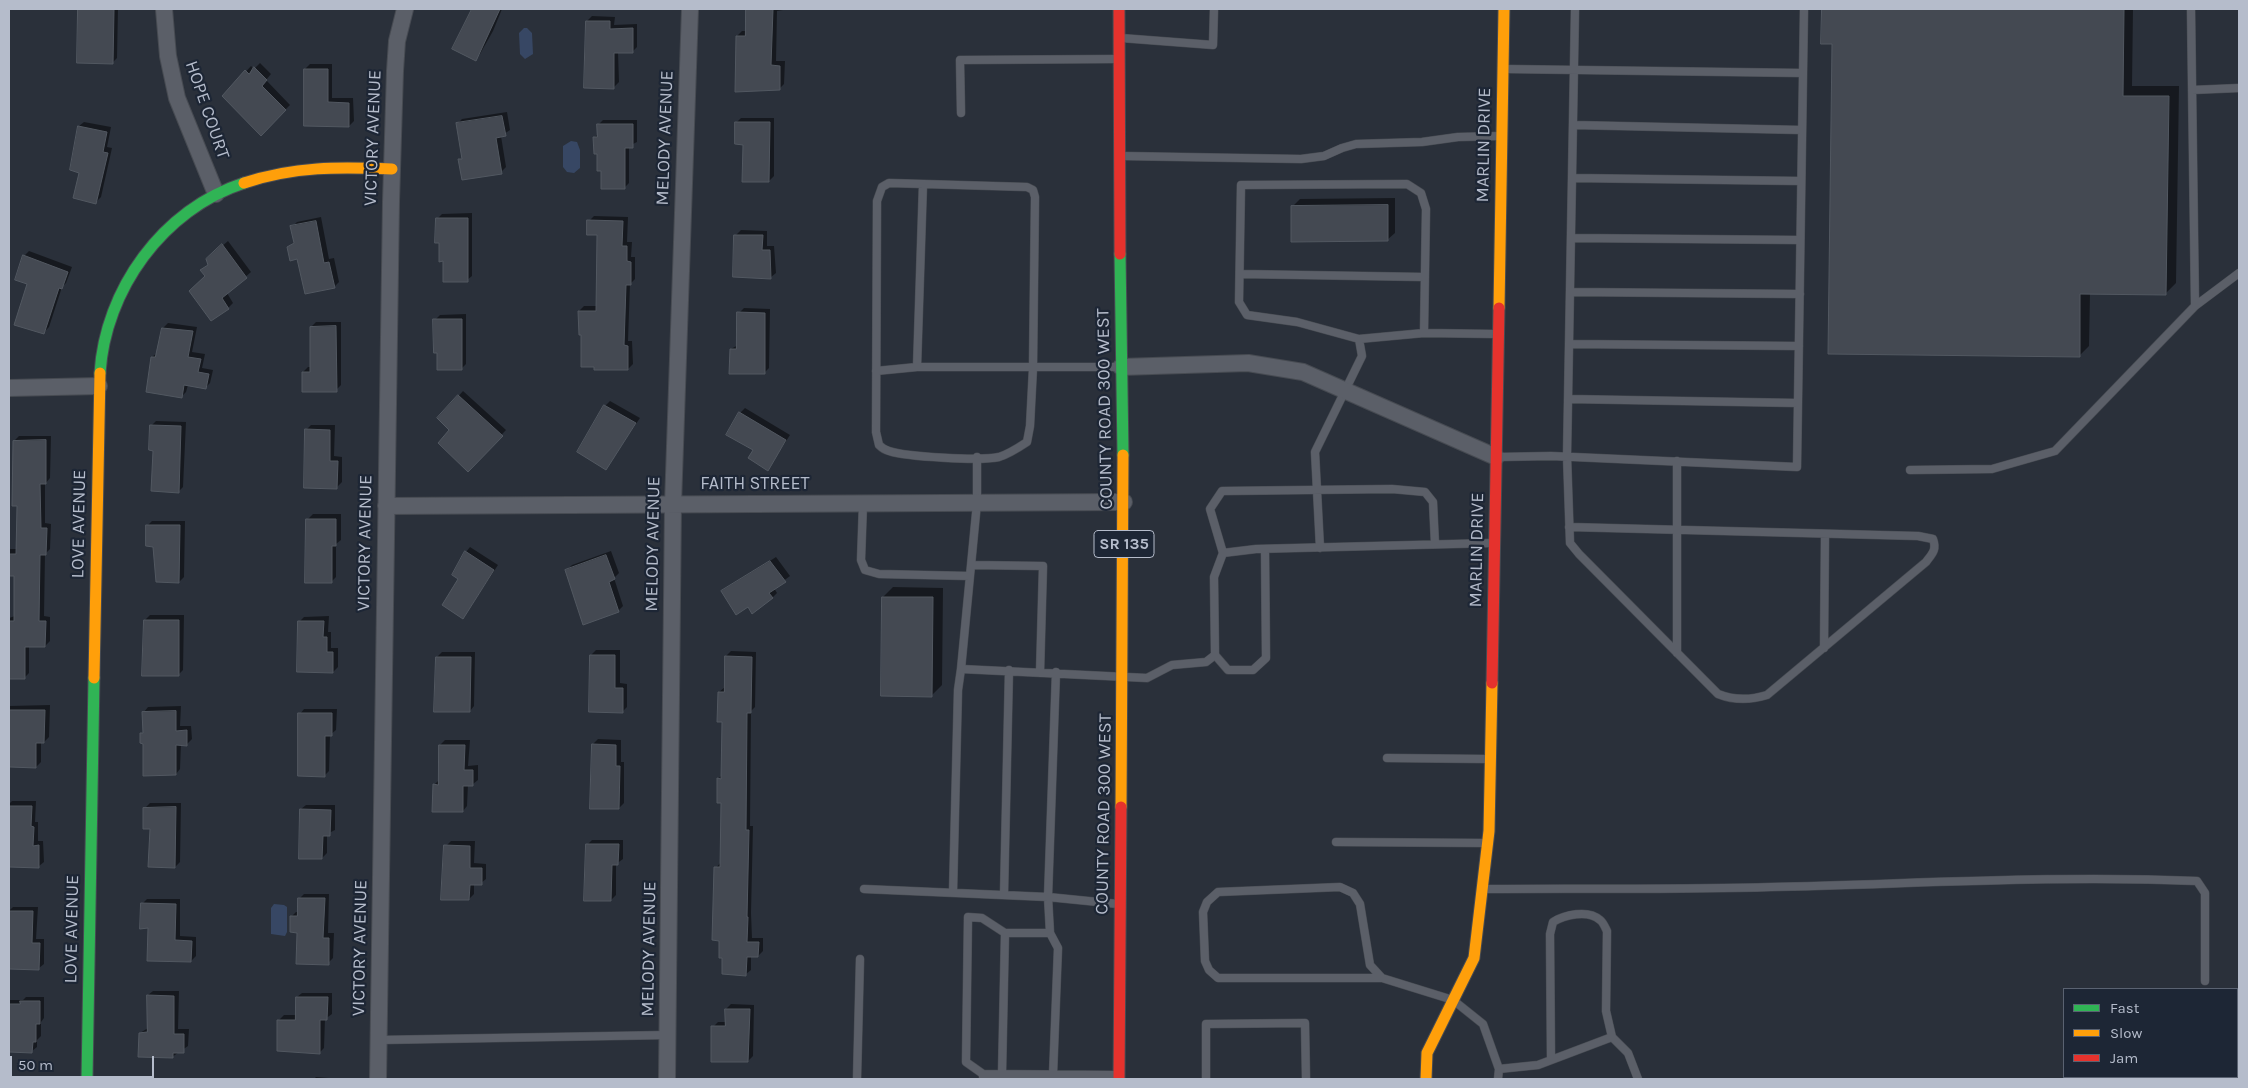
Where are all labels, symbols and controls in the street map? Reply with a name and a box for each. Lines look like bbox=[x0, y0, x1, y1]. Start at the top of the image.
street label: HOPE COURT bbox=[180, 58, 234, 162]
street label: VICTORY AVENUE bbox=[360, 70, 386, 206]
street label: MELODY AVENUE bbox=[652, 70, 678, 206]
street label: MARLIN DRIVE bbox=[1472, 87, 1496, 203]
street label: COUNTY ROAD 300 WEST bbox=[1092, 308, 1118, 510]
street label: LOVE AVENUE bbox=[67, 469, 91, 579]
street label: FAITH STREET bbox=[700, 473, 810, 495]
street label: VICTORY AVENUE bbox=[353, 475, 377, 611]
street label: MELODY AVENUE bbox=[641, 476, 665, 612]
street label: MARLIN DRIVE bbox=[1465, 492, 1489, 608]
road number: SR 135 bbox=[1094, 530, 1154, 558]
street label: COUNTY ROAD 300 WEST bbox=[1091, 713, 1117, 915]
street label: LOVE AVENUE bbox=[60, 874, 84, 984]
street label: VICTORY AVENUE bbox=[348, 880, 372, 1016]
street label: MELODY AVENUE bbox=[637, 881, 661, 1017]
legend bbox=[2063, 988, 2238, 1078]
text: Fast bbox=[2110, 999, 2139, 1017]
text: Slow bbox=[2110, 1024, 2142, 1042]
scale bar bbox=[12, 1046, 156, 1078]
text: Jam bbox=[2110, 1049, 2138, 1067]
text: 50 m bbox=[18, 1056, 53, 1074]

